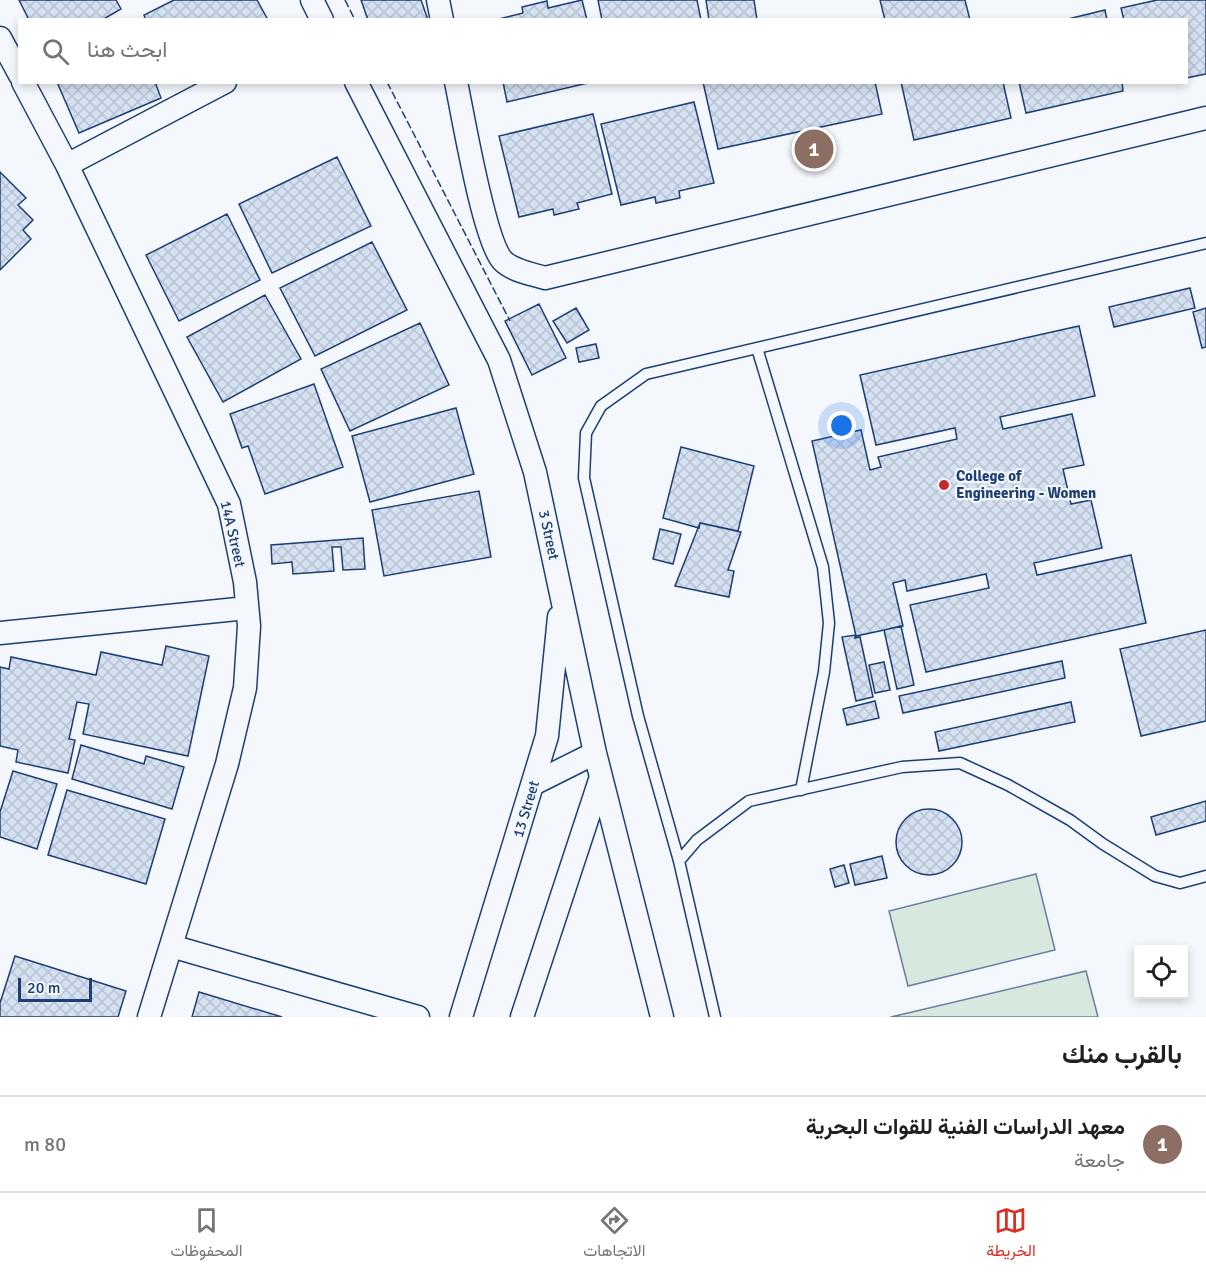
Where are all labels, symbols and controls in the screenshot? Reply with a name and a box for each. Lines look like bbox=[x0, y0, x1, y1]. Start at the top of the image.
search box bbox=[18, 18, 1188, 84]
icon: search bbox=[39, 35, 72, 68]
text: ابحث هنا bbox=[87, 36, 167, 63]
pin: 1 bbox=[794, 126, 834, 172]
your location bbox=[827, 411, 856, 440]
place label: College of Engineering - Women bbox=[956, 467, 1096, 502]
marker: College of Engineering - Women bbox=[937, 478, 951, 492]
street label: 14A Street bbox=[217, 499, 249, 569]
street label: 3 Street bbox=[535, 508, 563, 562]
street label: 13 Street bbox=[509, 778, 543, 840]
map controls bbox=[1134, 945, 1188, 999]
button: locate bbox=[1134, 945, 1188, 999]
scale bar bbox=[18, 975, 92, 1002]
text: 20 m bbox=[27, 978, 61, 998]
text: بالقرب منك bbox=[1062, 1039, 1182, 1071]
text: معهد الدراسات الفنية للقوات البحرية bbox=[806, 1113, 1125, 1140]
text: 80 m bbox=[24, 1132, 66, 1157]
text: 1 bbox=[1157, 1132, 1168, 1157]
text: جامعة bbox=[1074, 1148, 1125, 1173]
tab: المحفوظات bbox=[170, 1204, 243, 1265]
tab: الاتجاهات bbox=[583, 1204, 645, 1265]
tab: الخريطة bbox=[986, 1204, 1036, 1265]

